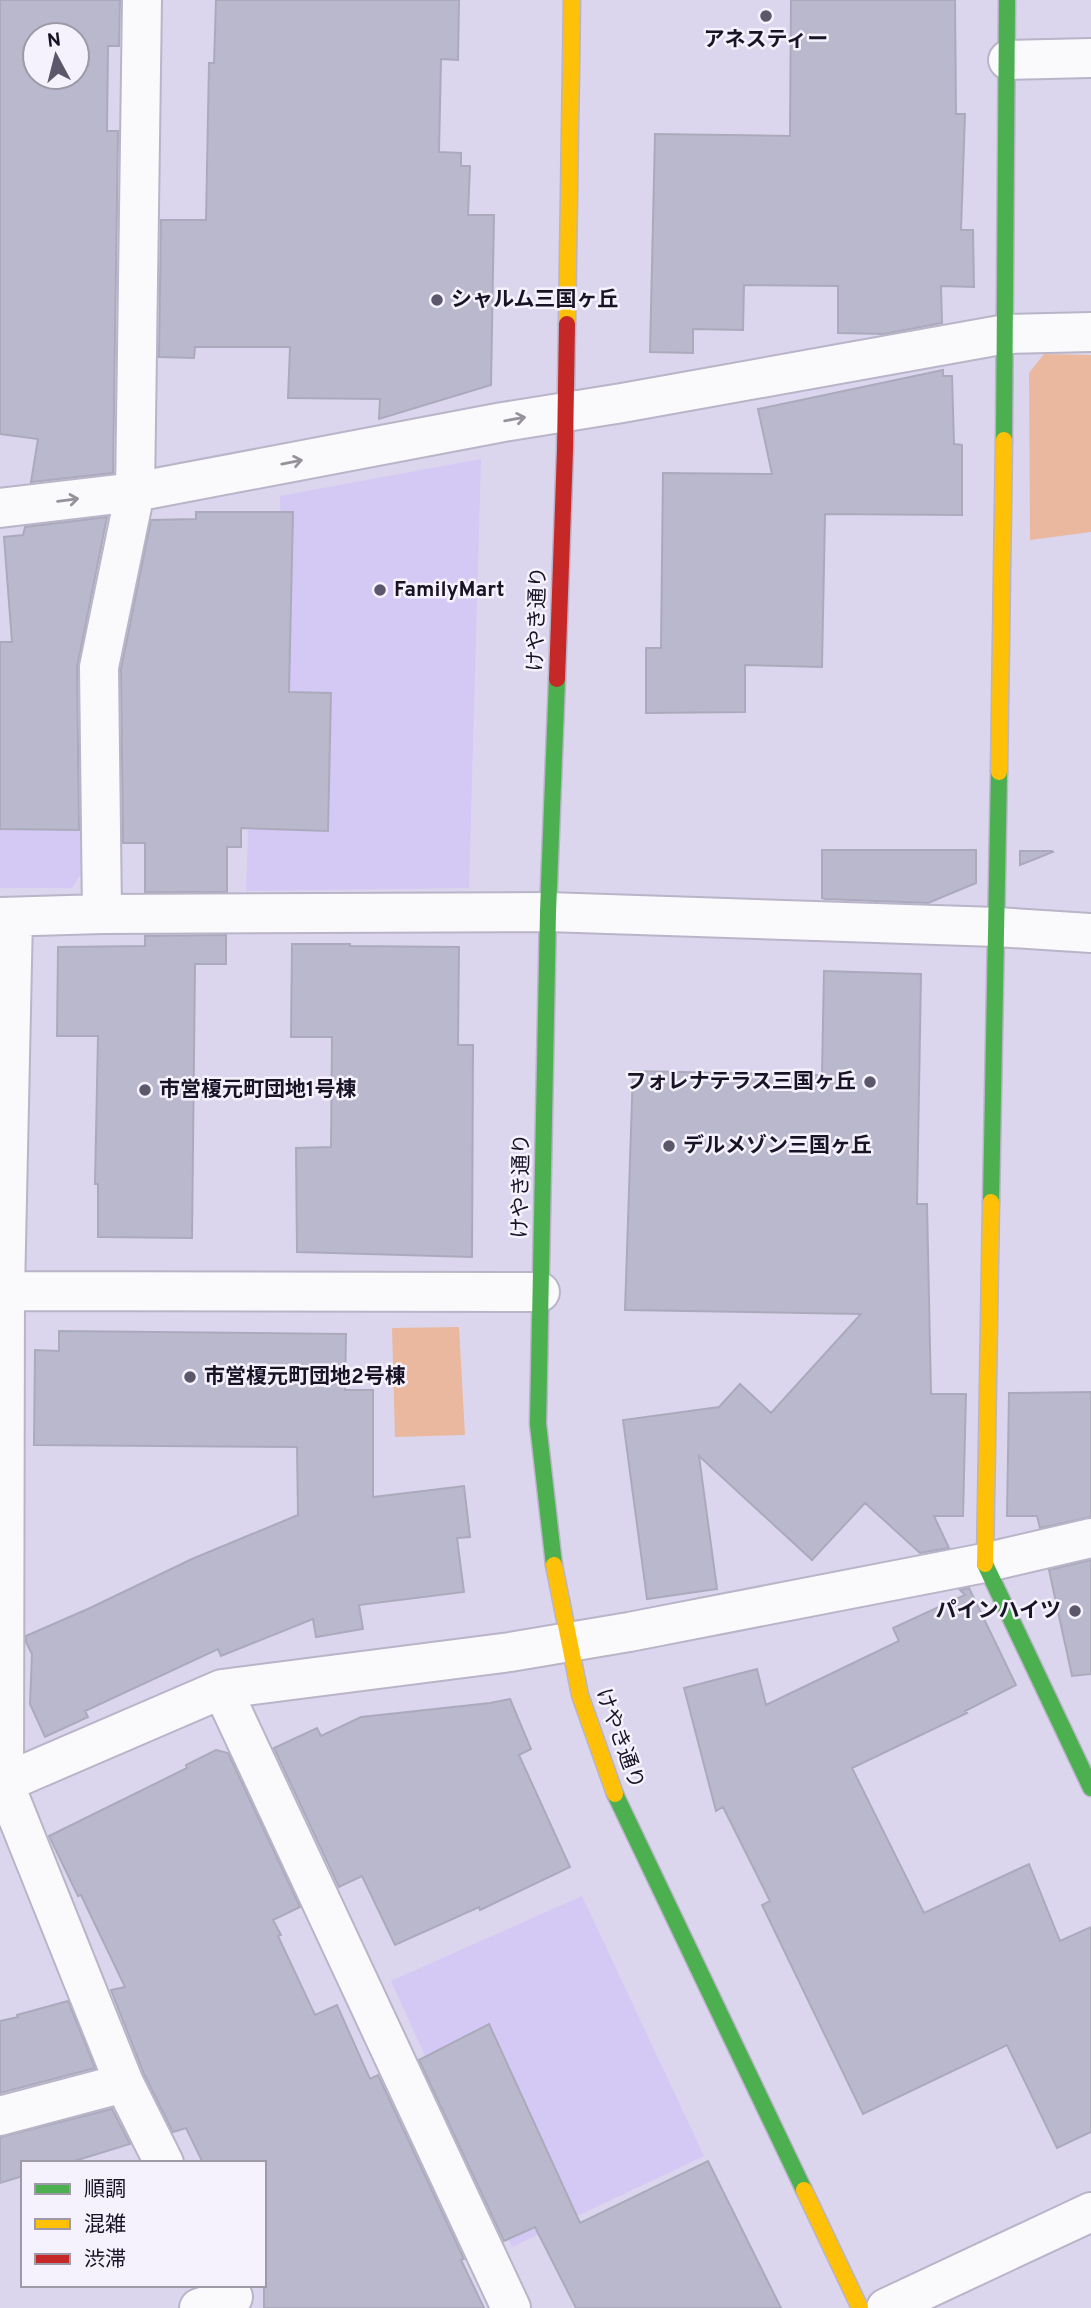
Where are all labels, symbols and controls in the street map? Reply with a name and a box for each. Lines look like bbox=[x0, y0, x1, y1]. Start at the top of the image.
marker: アネスティー bbox=[758, 8, 774, 24]
north arrow bbox=[21, 21, 91, 91]
place label: アネスティー bbox=[704, 27, 828, 54]
text: N bbox=[46, 28, 62, 54]
place label: シャルム三国ヶ丘 bbox=[451, 287, 619, 314]
marker: シャルム三国ヶ丘 bbox=[429, 292, 445, 308]
one-way arrow bbox=[503, 412, 526, 426]
one-way arrow bbox=[280, 455, 303, 469]
one-way arrow bbox=[56, 494, 79, 507]
street label: けやき通り bbox=[523, 566, 553, 672]
place label: FamilyMart bbox=[394, 577, 504, 604]
marker: FamilyMart bbox=[372, 582, 388, 598]
place label: フォレナテラス三国ヶ丘 bbox=[625, 1069, 856, 1096]
marker: フォレナテラス三国ヶ丘 bbox=[862, 1074, 878, 1090]
place label: 市営榎元町団地1号棟 bbox=[159, 1077, 356, 1104]
marker: 市営榎元町団地1号棟 bbox=[137, 1082, 153, 1098]
street label: けやき通り bbox=[508, 1133, 536, 1239]
place label: デルメゾン三国ヶ丘 bbox=[683, 1133, 872, 1160]
marker: デルメゾン三国ヶ丘 bbox=[661, 1138, 677, 1154]
place label: 市営榎元町団地2号棟 bbox=[204, 1364, 406, 1391]
marker: 市営榎元町団地2号棟 bbox=[182, 1369, 198, 1385]
place label: パインハイツ bbox=[935, 1598, 1061, 1625]
marker: パインハイツ bbox=[1067, 1603, 1083, 1619]
street label: けやき通り bbox=[588, 1685, 650, 1793]
legend bbox=[21, 2161, 266, 2287]
text: 順調 bbox=[84, 2177, 126, 2204]
text: 混雑 bbox=[84, 2212, 126, 2239]
text: 渋滞 bbox=[84, 2247, 126, 2274]

